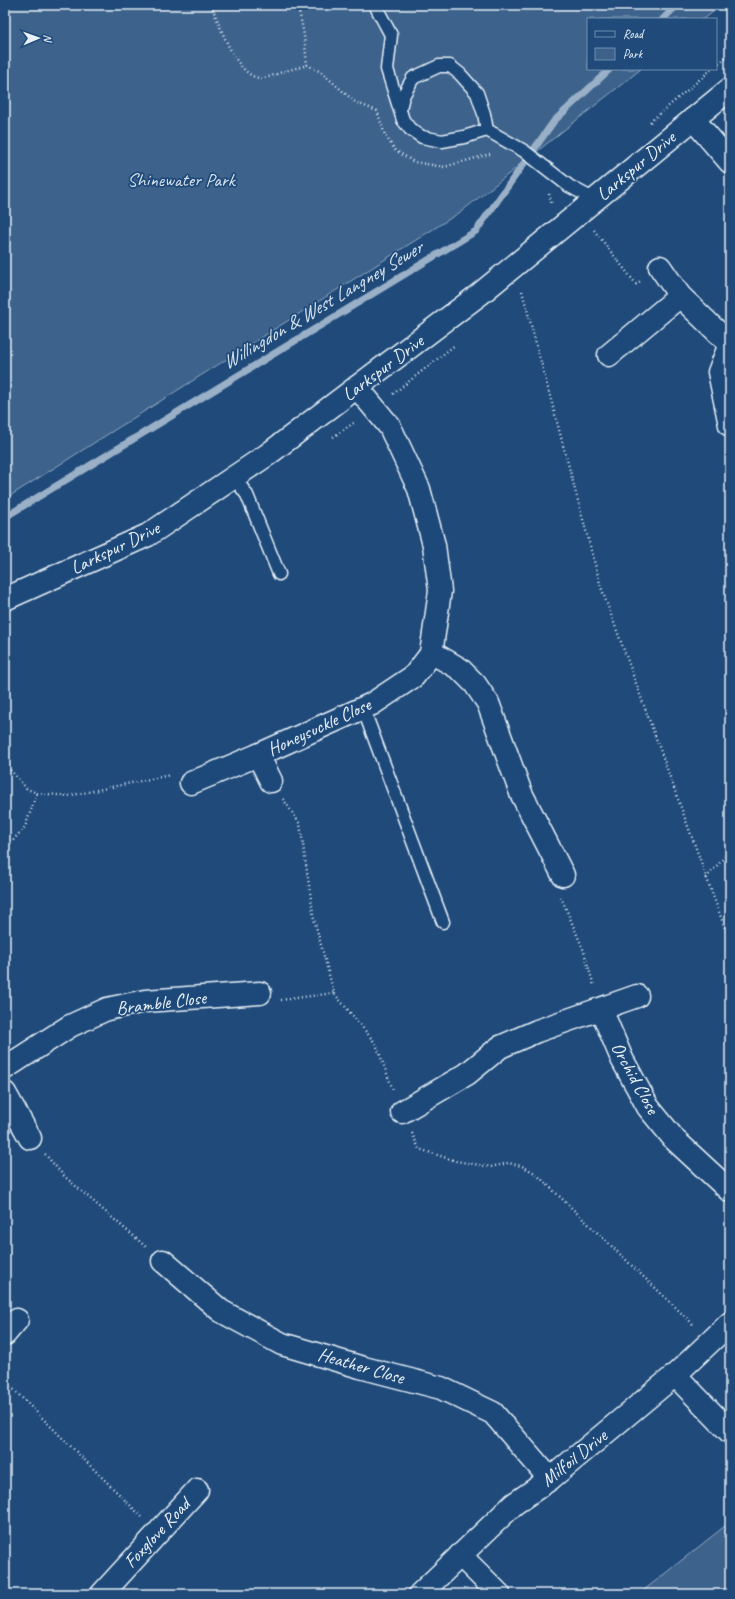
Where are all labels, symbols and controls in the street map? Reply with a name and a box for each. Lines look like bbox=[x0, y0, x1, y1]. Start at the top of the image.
north arrow bbox=[18, 18, 58, 58]
legend bbox=[587, 18, 717, 70]
text: Road bbox=[623, 26, 645, 42]
text: N bbox=[41, 34, 55, 43]
text: Park bbox=[623, 46, 644, 62]
street label: Larkspur Drive bbox=[591, 125, 682, 206]
park label: Shinewater Park bbox=[127, 168, 237, 192]
water label: Willingdon & West Langney Sewer bbox=[217, 234, 429, 375]
street label: Larkspur Drive bbox=[337, 328, 430, 407]
street label: Larkspur Drive bbox=[67, 515, 165, 580]
street label: Honeysuckle Close bbox=[263, 692, 376, 761]
street label: Bramble Close bbox=[115, 985, 209, 1020]
street label: Orchid Close bbox=[605, 1038, 665, 1120]
street label: Heather Close bbox=[315, 1342, 409, 1390]
street label: Milfoil Drive bbox=[536, 1423, 613, 1492]
street label: Foxglove Road bbox=[119, 1490, 198, 1573]

